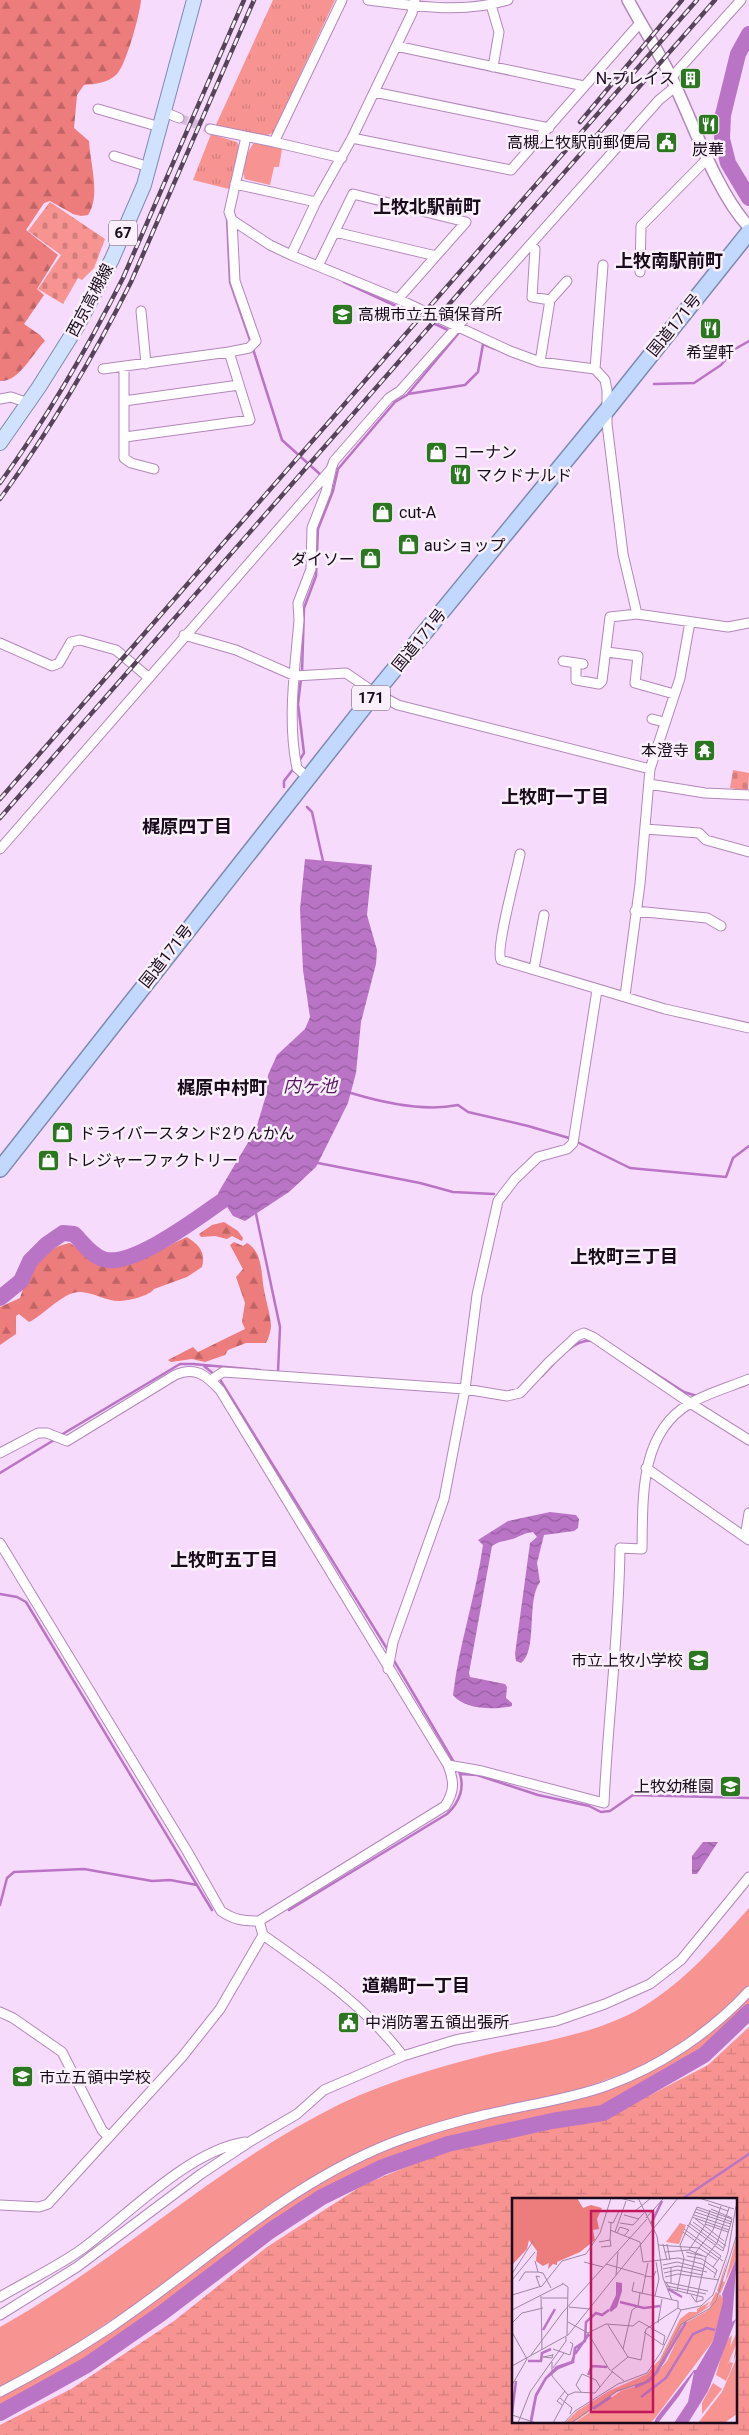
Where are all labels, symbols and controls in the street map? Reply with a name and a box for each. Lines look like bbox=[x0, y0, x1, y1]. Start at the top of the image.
building icon: N-プレイス bbox=[679, 66, 703, 90]
place label: N-プレイス bbox=[596, 69, 675, 88]
restaurant icon: 炭華 bbox=[696, 113, 720, 137]
public building icon: 高槻上牧駅前郵便局 bbox=[655, 130, 679, 154]
place label: 高槻上牧駅前郵便局 bbox=[507, 133, 651, 152]
place label: 炭華 bbox=[692, 140, 724, 159]
district label: 上牧北駅前町 bbox=[373, 196, 481, 217]
road number: 67 bbox=[109, 220, 137, 246]
district label: 上牧南駅前町 bbox=[615, 250, 723, 271]
street label: 西京高槻線 bbox=[63, 260, 117, 340]
street label: 国道171号 bbox=[643, 290, 705, 360]
school or university icon: 高槻市立五領保育所 bbox=[330, 302, 354, 326]
place label: 高槻市立五領保育所 bbox=[358, 305, 502, 324]
restaurant icon: 希望軒 bbox=[698, 316, 722, 340]
place label: 希望軒 bbox=[686, 343, 734, 362]
shop icon: コーナン bbox=[425, 440, 449, 464]
place label: コーナン bbox=[453, 443, 517, 462]
restaurant icon: マクドナルド bbox=[448, 463, 472, 487]
place label: マクドナルド bbox=[476, 466, 572, 485]
shop icon: cut-A bbox=[371, 500, 395, 524]
place label: cut-A bbox=[399, 503, 437, 522]
shop icon: auショップ bbox=[396, 533, 420, 557]
place label: auショップ bbox=[424, 536, 506, 555]
shop icon: ダイソー bbox=[359, 547, 383, 571]
place label: ダイソー bbox=[291, 550, 355, 569]
street label: 国道171号 bbox=[388, 605, 450, 675]
road number: 171 bbox=[352, 686, 390, 710]
temple icon: 本澄寺 bbox=[693, 738, 717, 762]
place label: 本澄寺 bbox=[641, 741, 689, 760]
district label: 上牧町一丁目 bbox=[501, 786, 609, 807]
district label: 梶原四丁目 bbox=[142, 816, 232, 837]
street label: 国道171号 bbox=[135, 921, 197, 991]
water label: 内ヶ池 bbox=[283, 1075, 339, 1096]
district label: 梶原中村町 bbox=[177, 1077, 267, 1098]
shop icon: ドライバースタンド2りんかん bbox=[51, 1121, 75, 1145]
place label: ドライバースタンド2りんかん bbox=[79, 1124, 295, 1143]
shop icon: トレジャーファクトリー bbox=[36, 1148, 60, 1172]
place label: トレジャーファクトリー bbox=[64, 1151, 238, 1170]
district label: 上牧町三丁目 bbox=[570, 1246, 678, 1267]
district label: 上牧町五丁目 bbox=[170, 1549, 278, 1570]
school or university icon: 市立上牧小学校 bbox=[687, 1648, 711, 1672]
place label: 市立上牧小学校 bbox=[571, 1651, 683, 1670]
school or university icon: 上牧幼稚園 bbox=[718, 1774, 742, 1798]
place label: 上牧幼稚園 bbox=[634, 1777, 714, 1796]
district label: 道鵜町一丁目 bbox=[362, 1975, 470, 1996]
public building icon: 中消防署五領出張所 bbox=[337, 2010, 361, 2034]
place label: 中消防署五領出張所 bbox=[365, 2013, 509, 2032]
school or university icon: 市立五領中学校 bbox=[11, 2065, 35, 2089]
place label: 市立五領中学校 bbox=[39, 2068, 151, 2087]
inset map bbox=[512, 2198, 736, 2422]

